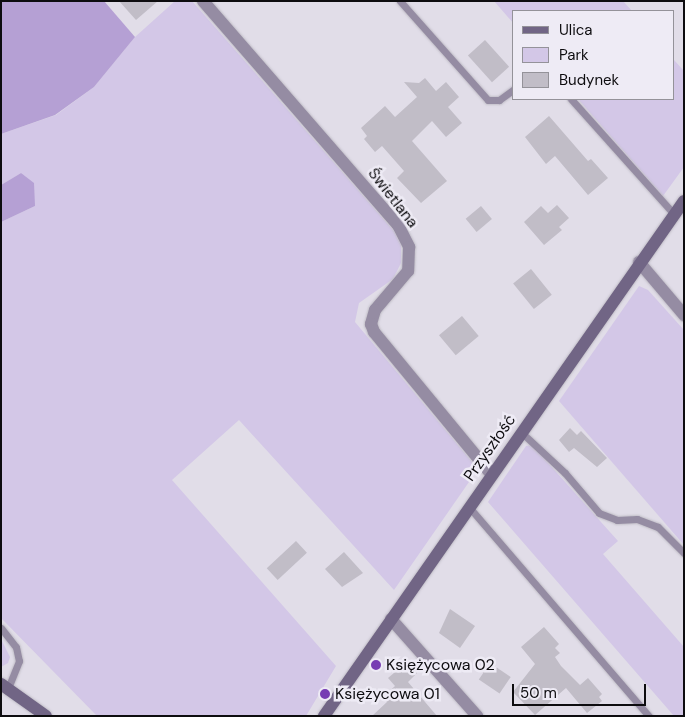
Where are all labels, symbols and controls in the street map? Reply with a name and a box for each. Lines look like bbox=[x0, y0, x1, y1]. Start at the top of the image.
legend bbox=[512, 10, 675, 100]
text: Ulica bbox=[559, 20, 593, 40]
text: Park bbox=[559, 45, 589, 65]
text: Budynek bbox=[559, 70, 619, 90]
street label: Świetlana bbox=[364, 164, 422, 232]
street label: Przyszłość bbox=[460, 411, 520, 485]
place label: Księżycowa 02 bbox=[386, 655, 495, 675]
marker: Księżycowa 02 bbox=[370, 659, 382, 671]
scale bar bbox=[515, 674, 649, 706]
text: 50 m bbox=[520, 683, 557, 703]
place label: Księżycowa 01 bbox=[335, 684, 440, 704]
marker: Księżycowa 01 bbox=[319, 688, 331, 700]

